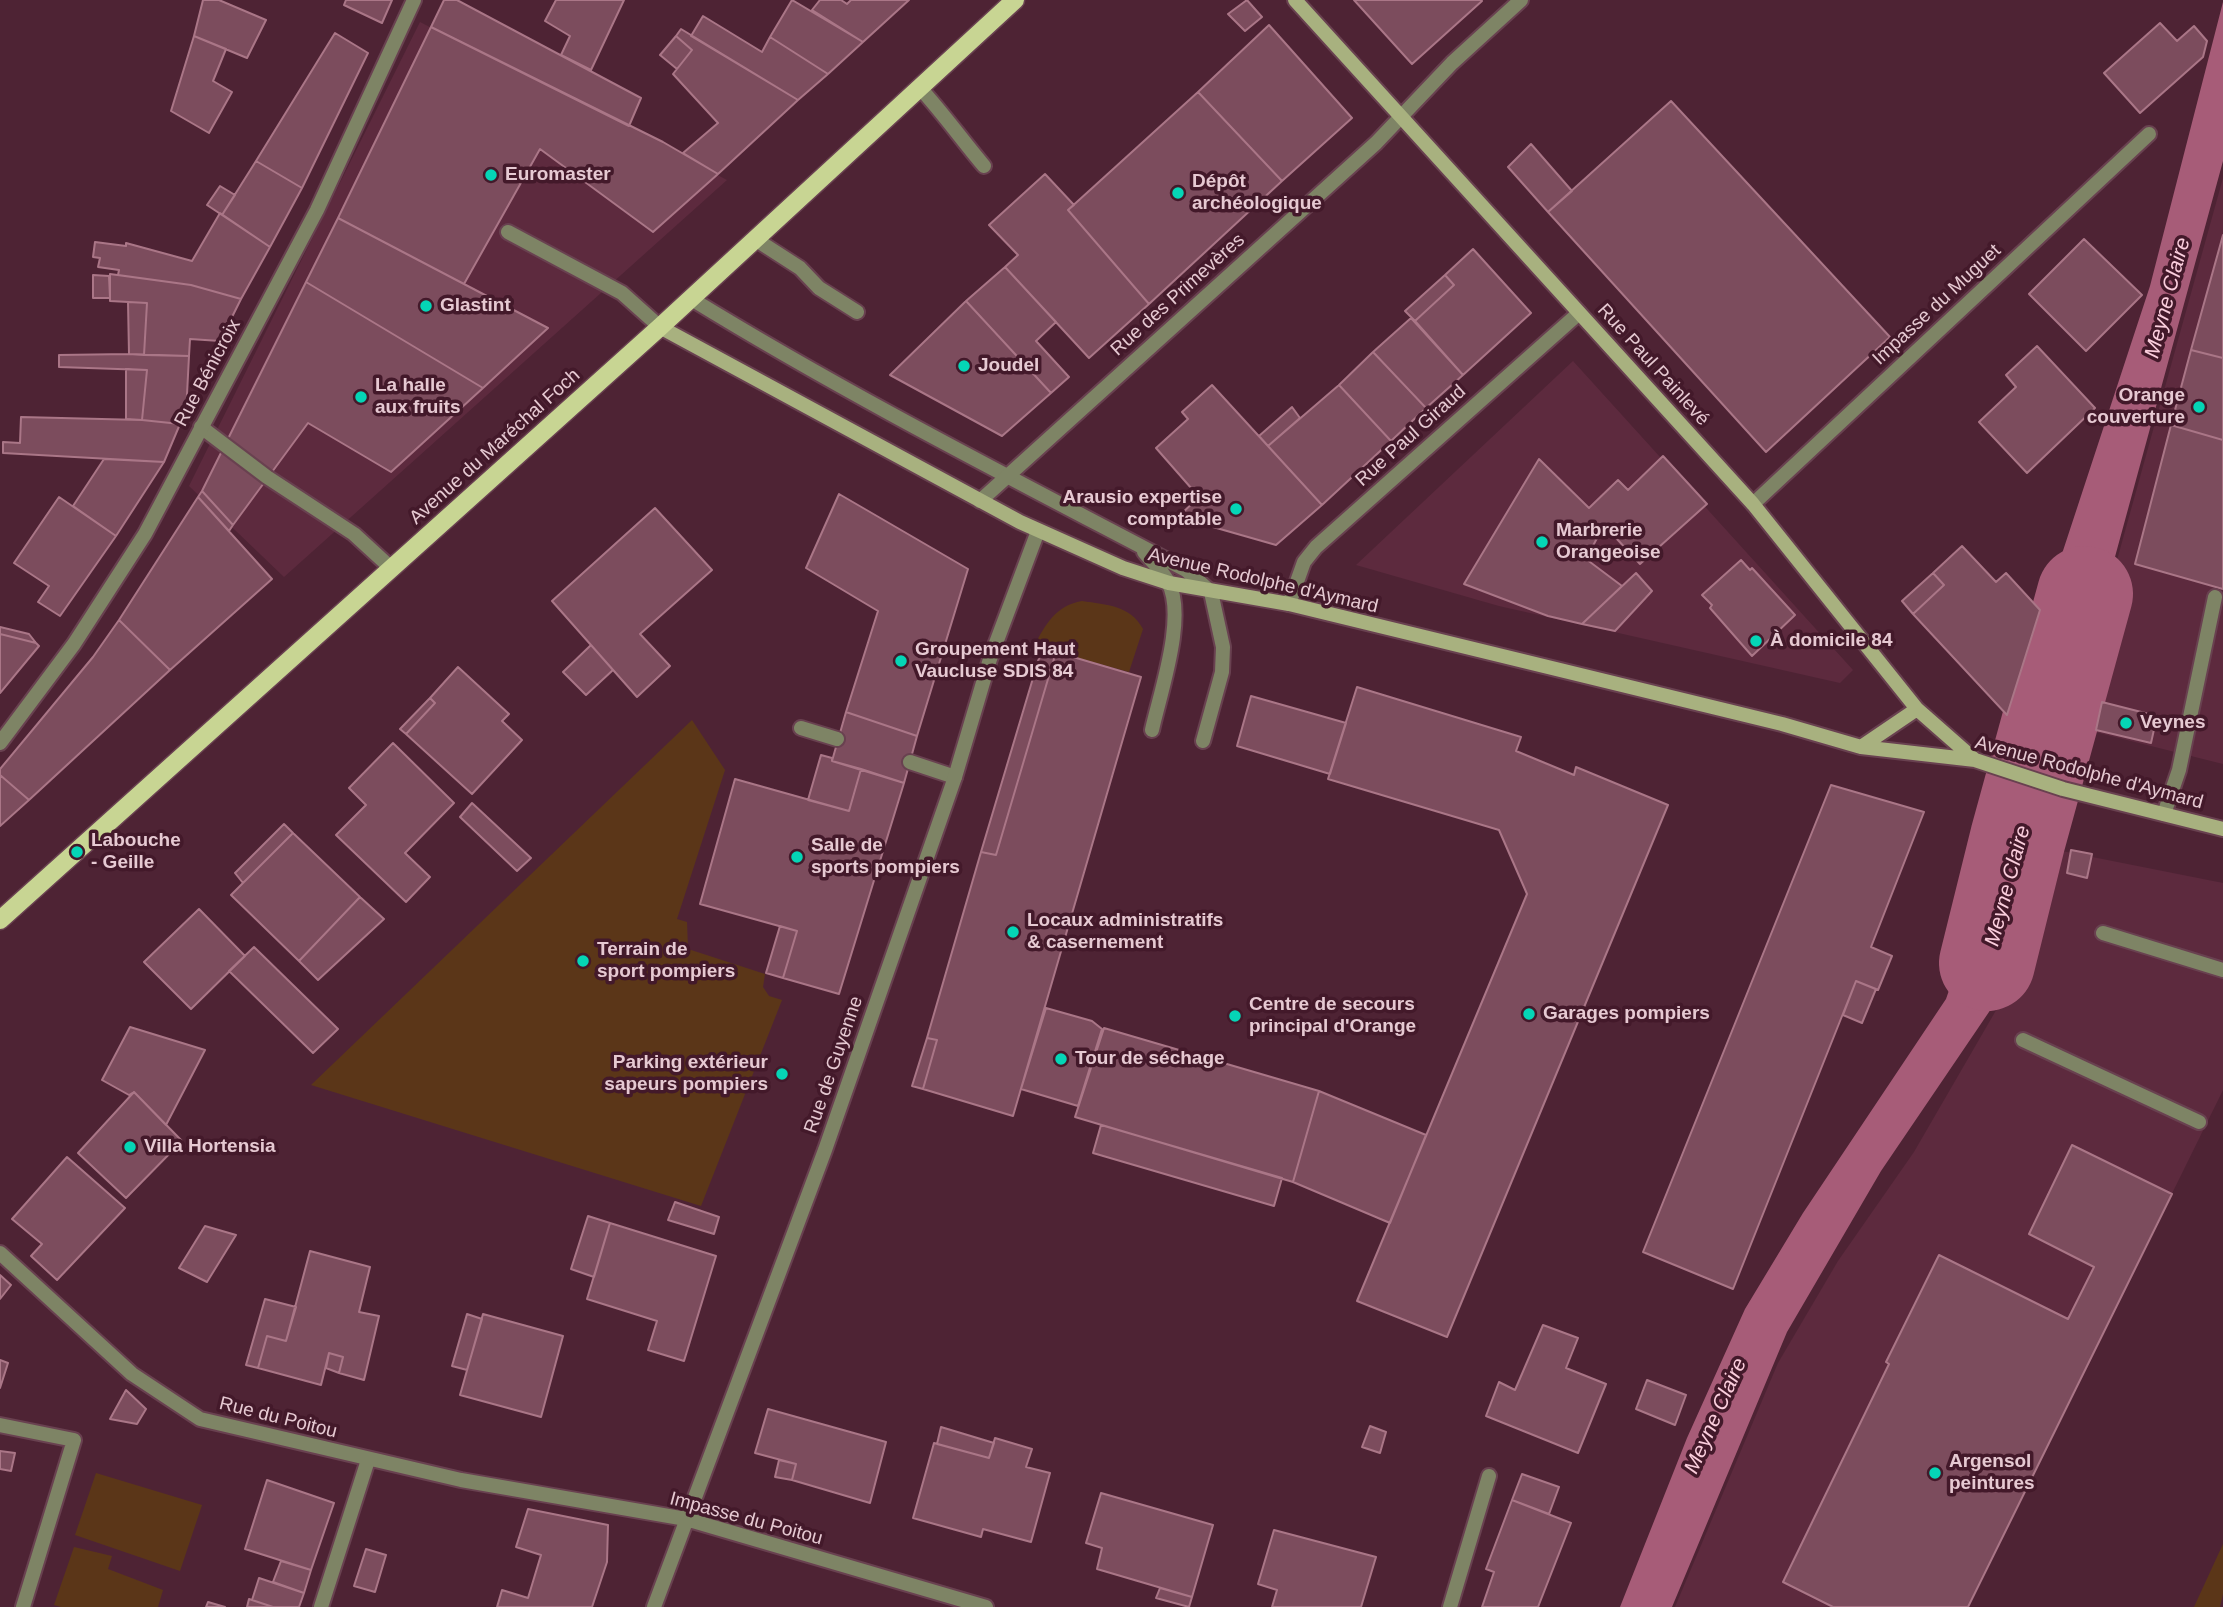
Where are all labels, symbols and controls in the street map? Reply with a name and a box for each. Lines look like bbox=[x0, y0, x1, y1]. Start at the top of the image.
place label: Euromaster bbox=[505, 164, 611, 186]
marker: Euromaster bbox=[483, 167, 499, 183]
place label: Dépôt archéologique bbox=[1192, 171, 1322, 215]
marker: Dépôt archéologique bbox=[1170, 185, 1186, 201]
street label: Rue des Primevères bbox=[1106, 229, 1250, 361]
water label: Meyne Claire bbox=[2140, 235, 2196, 361]
street label: Impasse du Muguet bbox=[1868, 240, 2006, 370]
place label: Glastint bbox=[440, 295, 511, 317]
marker: Glastint bbox=[418, 298, 434, 314]
street label: Rue Paul Painlevé bbox=[1592, 299, 1714, 431]
street label: Rue Bénicroix bbox=[170, 315, 246, 431]
place label: Joudel bbox=[978, 355, 1039, 377]
marker: Joudel bbox=[956, 358, 972, 374]
street label: Avenue du Maréchal Foch bbox=[405, 364, 585, 530]
place label: La halle aux fruits bbox=[375, 375, 461, 419]
street label: Rue Paul Giraud bbox=[1351, 381, 1471, 491]
place label: Orange couverture bbox=[2087, 385, 2185, 429]
marker: La halle aux fruits bbox=[353, 389, 369, 405]
marker: Orange couverture bbox=[2191, 399, 2207, 415]
place label: Arausio expertise comptable bbox=[1063, 487, 1222, 531]
marker: Arausio expertise comptable bbox=[1228, 501, 1244, 517]
place label: Marbrerie Orangeoise bbox=[1556, 520, 1661, 564]
marker: Marbrerie Orangeoise bbox=[1534, 534, 1550, 550]
street label: Avenue Rodolphe d'Aymard bbox=[1146, 543, 1380, 619]
place label: À domicile 84 bbox=[1770, 630, 1892, 652]
marker: À domicile 84 bbox=[1748, 633, 1764, 649]
place label: Groupement Haut Vaucluse SDIS 84 bbox=[915, 639, 1075, 683]
marker: Groupement Haut Vaucluse SDIS 84 bbox=[893, 653, 909, 669]
place label: Veynes bbox=[2140, 712, 2205, 734]
marker: Veynes bbox=[2118, 715, 2134, 731]
street label: Avenue Rodolphe d'Aymard bbox=[1972, 732, 2206, 814]
water label: Meyne Claire bbox=[1980, 823, 2036, 949]
place label: Labouche - Geille bbox=[91, 830, 181, 874]
place label: Salle de sports pompiers bbox=[811, 835, 960, 879]
marker: Labouche - Geille bbox=[69, 844, 85, 860]
marker: Salle de sports pompiers bbox=[789, 849, 805, 865]
place label: Locaux administratifs & casernement bbox=[1027, 910, 1223, 954]
marker: Locaux administratifs & casernement bbox=[1005, 924, 1021, 940]
place label: Terrain de sport pompiers bbox=[597, 939, 735, 983]
marker: Terrain de sport pompiers bbox=[575, 953, 591, 969]
street label: Rue de Guyenne bbox=[800, 993, 868, 1137]
place label: Centre de secours principal d'Orange bbox=[1249, 994, 1416, 1038]
place label: Garages pompiers bbox=[1543, 1003, 1710, 1025]
marker: Garages pompiers bbox=[1521, 1006, 1537, 1022]
marker: Centre de secours principal d'Orange bbox=[1227, 1008, 1243, 1024]
place label: Tour de séchage bbox=[1075, 1048, 1225, 1070]
marker: Tour de séchage bbox=[1053, 1051, 1069, 1067]
place label: Parking extérieur sapeurs pompiers bbox=[604, 1052, 768, 1096]
marker: Parking extérieur sapeurs pompiers bbox=[774, 1066, 790, 1082]
place label: Villa Hortensia bbox=[144, 1136, 276, 1158]
marker: Villa Hortensia bbox=[122, 1139, 138, 1155]
water label: Meyne Claire bbox=[1679, 1354, 1753, 1478]
street label: Rue du Poitou bbox=[217, 1392, 339, 1444]
place label: Argensol peintures bbox=[1949, 1451, 2035, 1495]
marker: Argensol peintures bbox=[1927, 1465, 1943, 1481]
street label: Impasse du Poitou bbox=[667, 1488, 825, 1550]

